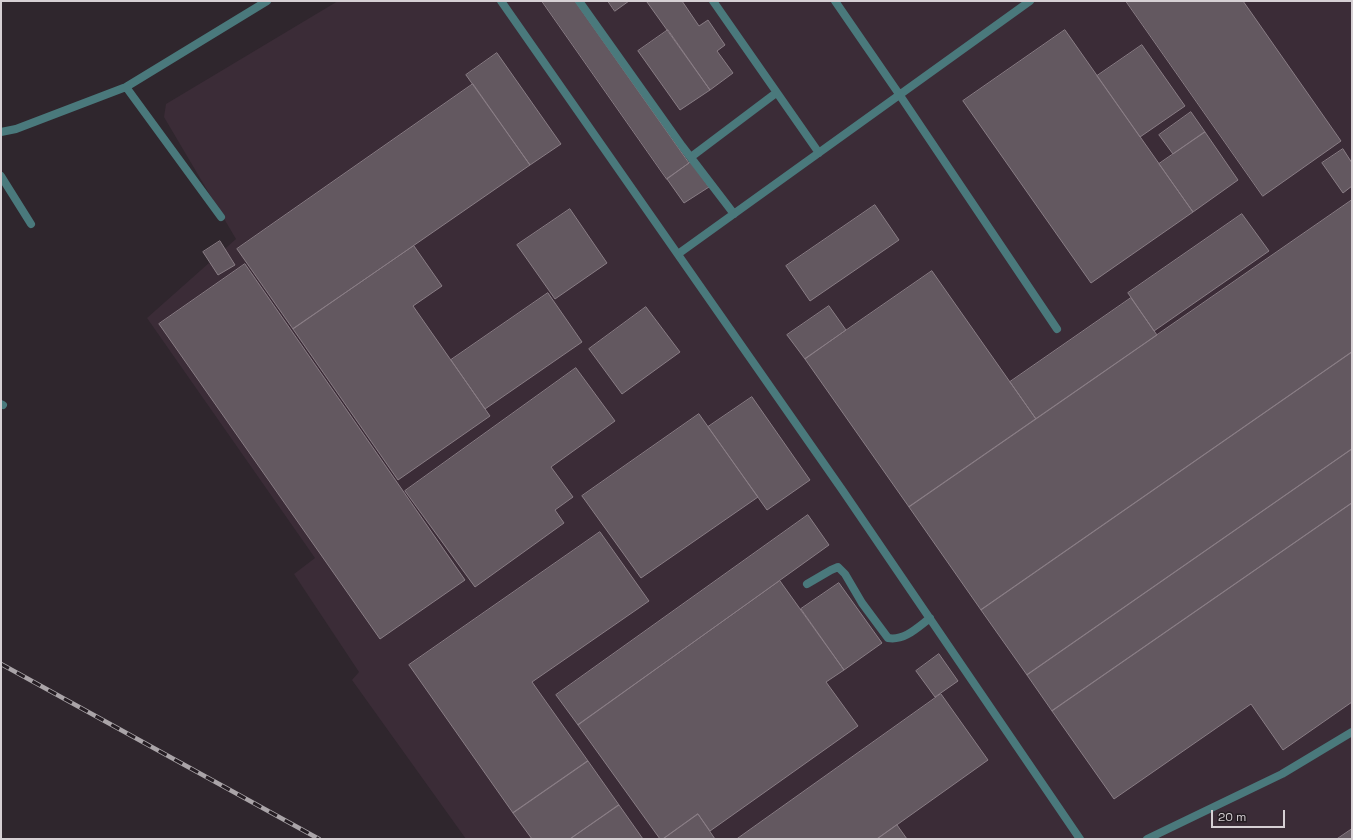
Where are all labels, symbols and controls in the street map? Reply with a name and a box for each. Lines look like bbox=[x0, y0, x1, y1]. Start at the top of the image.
scale bar bbox=[1213, 802, 1287, 828]
text: 20 m bbox=[1218, 809, 1246, 825]

